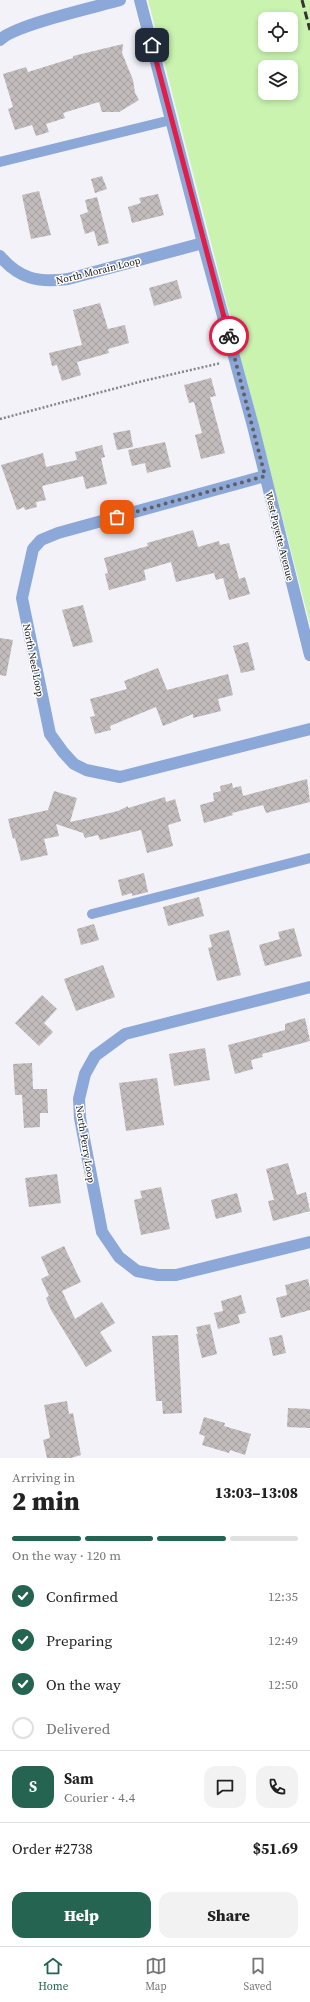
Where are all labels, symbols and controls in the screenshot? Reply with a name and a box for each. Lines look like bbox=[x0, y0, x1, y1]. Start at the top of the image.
map controls bbox=[258, 12, 298, 100]
button: locate bbox=[258, 12, 298, 52]
pin bbox=[135, 28, 169, 62]
icon: home bbox=[141, 34, 163, 56]
button: layers bbox=[258, 60, 298, 100]
street label: North Morain Loop bbox=[55, 254, 142, 287]
courier bbox=[209, 316, 249, 356]
icon: bike bbox=[218, 325, 240, 347]
street label: West Payette Avenue bbox=[262, 490, 297, 582]
pin bbox=[100, 500, 134, 534]
icon: bag bbox=[106, 506, 128, 528]
street label: North Neel Loop bbox=[20, 623, 47, 698]
street label: North Perry Loop bbox=[73, 1104, 98, 1184]
text: Arriving in bbox=[12, 1469, 75, 1486]
text: 13:03–13:08 bbox=[215, 1482, 298, 1503]
text: 2 min bbox=[12, 1483, 80, 1519]
text: On the way · 120 m bbox=[12, 1547, 121, 1564]
icon: check bbox=[12, 1585, 34, 1607]
text: Confirmed bbox=[46, 1586, 118, 1607]
text: 12:35 bbox=[268, 1588, 298, 1605]
icon: check bbox=[12, 1629, 34, 1651]
text: Preparing bbox=[46, 1630, 112, 1651]
text: 12:49 bbox=[268, 1632, 298, 1649]
icon: check bbox=[12, 1673, 34, 1695]
text: On the way bbox=[46, 1674, 121, 1695]
text: 12:50 bbox=[268, 1676, 298, 1693]
text: Delivered bbox=[46, 1718, 110, 1739]
button: chat bbox=[204, 1766, 246, 1808]
button: phone bbox=[256, 1766, 298, 1808]
text: Sam bbox=[64, 1768, 94, 1789]
text: S bbox=[29, 1776, 37, 1797]
text: Courier · 4.4 bbox=[64, 1789, 135, 1806]
text: Order #2738 bbox=[12, 1838, 93, 1859]
text: $51.69 bbox=[253, 1838, 298, 1859]
button: Help bbox=[12, 1892, 151, 1938]
button: Share bbox=[159, 1892, 298, 1938]
tab: Home bbox=[38, 1955, 68, 1994]
tab: Map bbox=[145, 1955, 167, 1994]
tab: Saved bbox=[244, 1955, 272, 1994]

